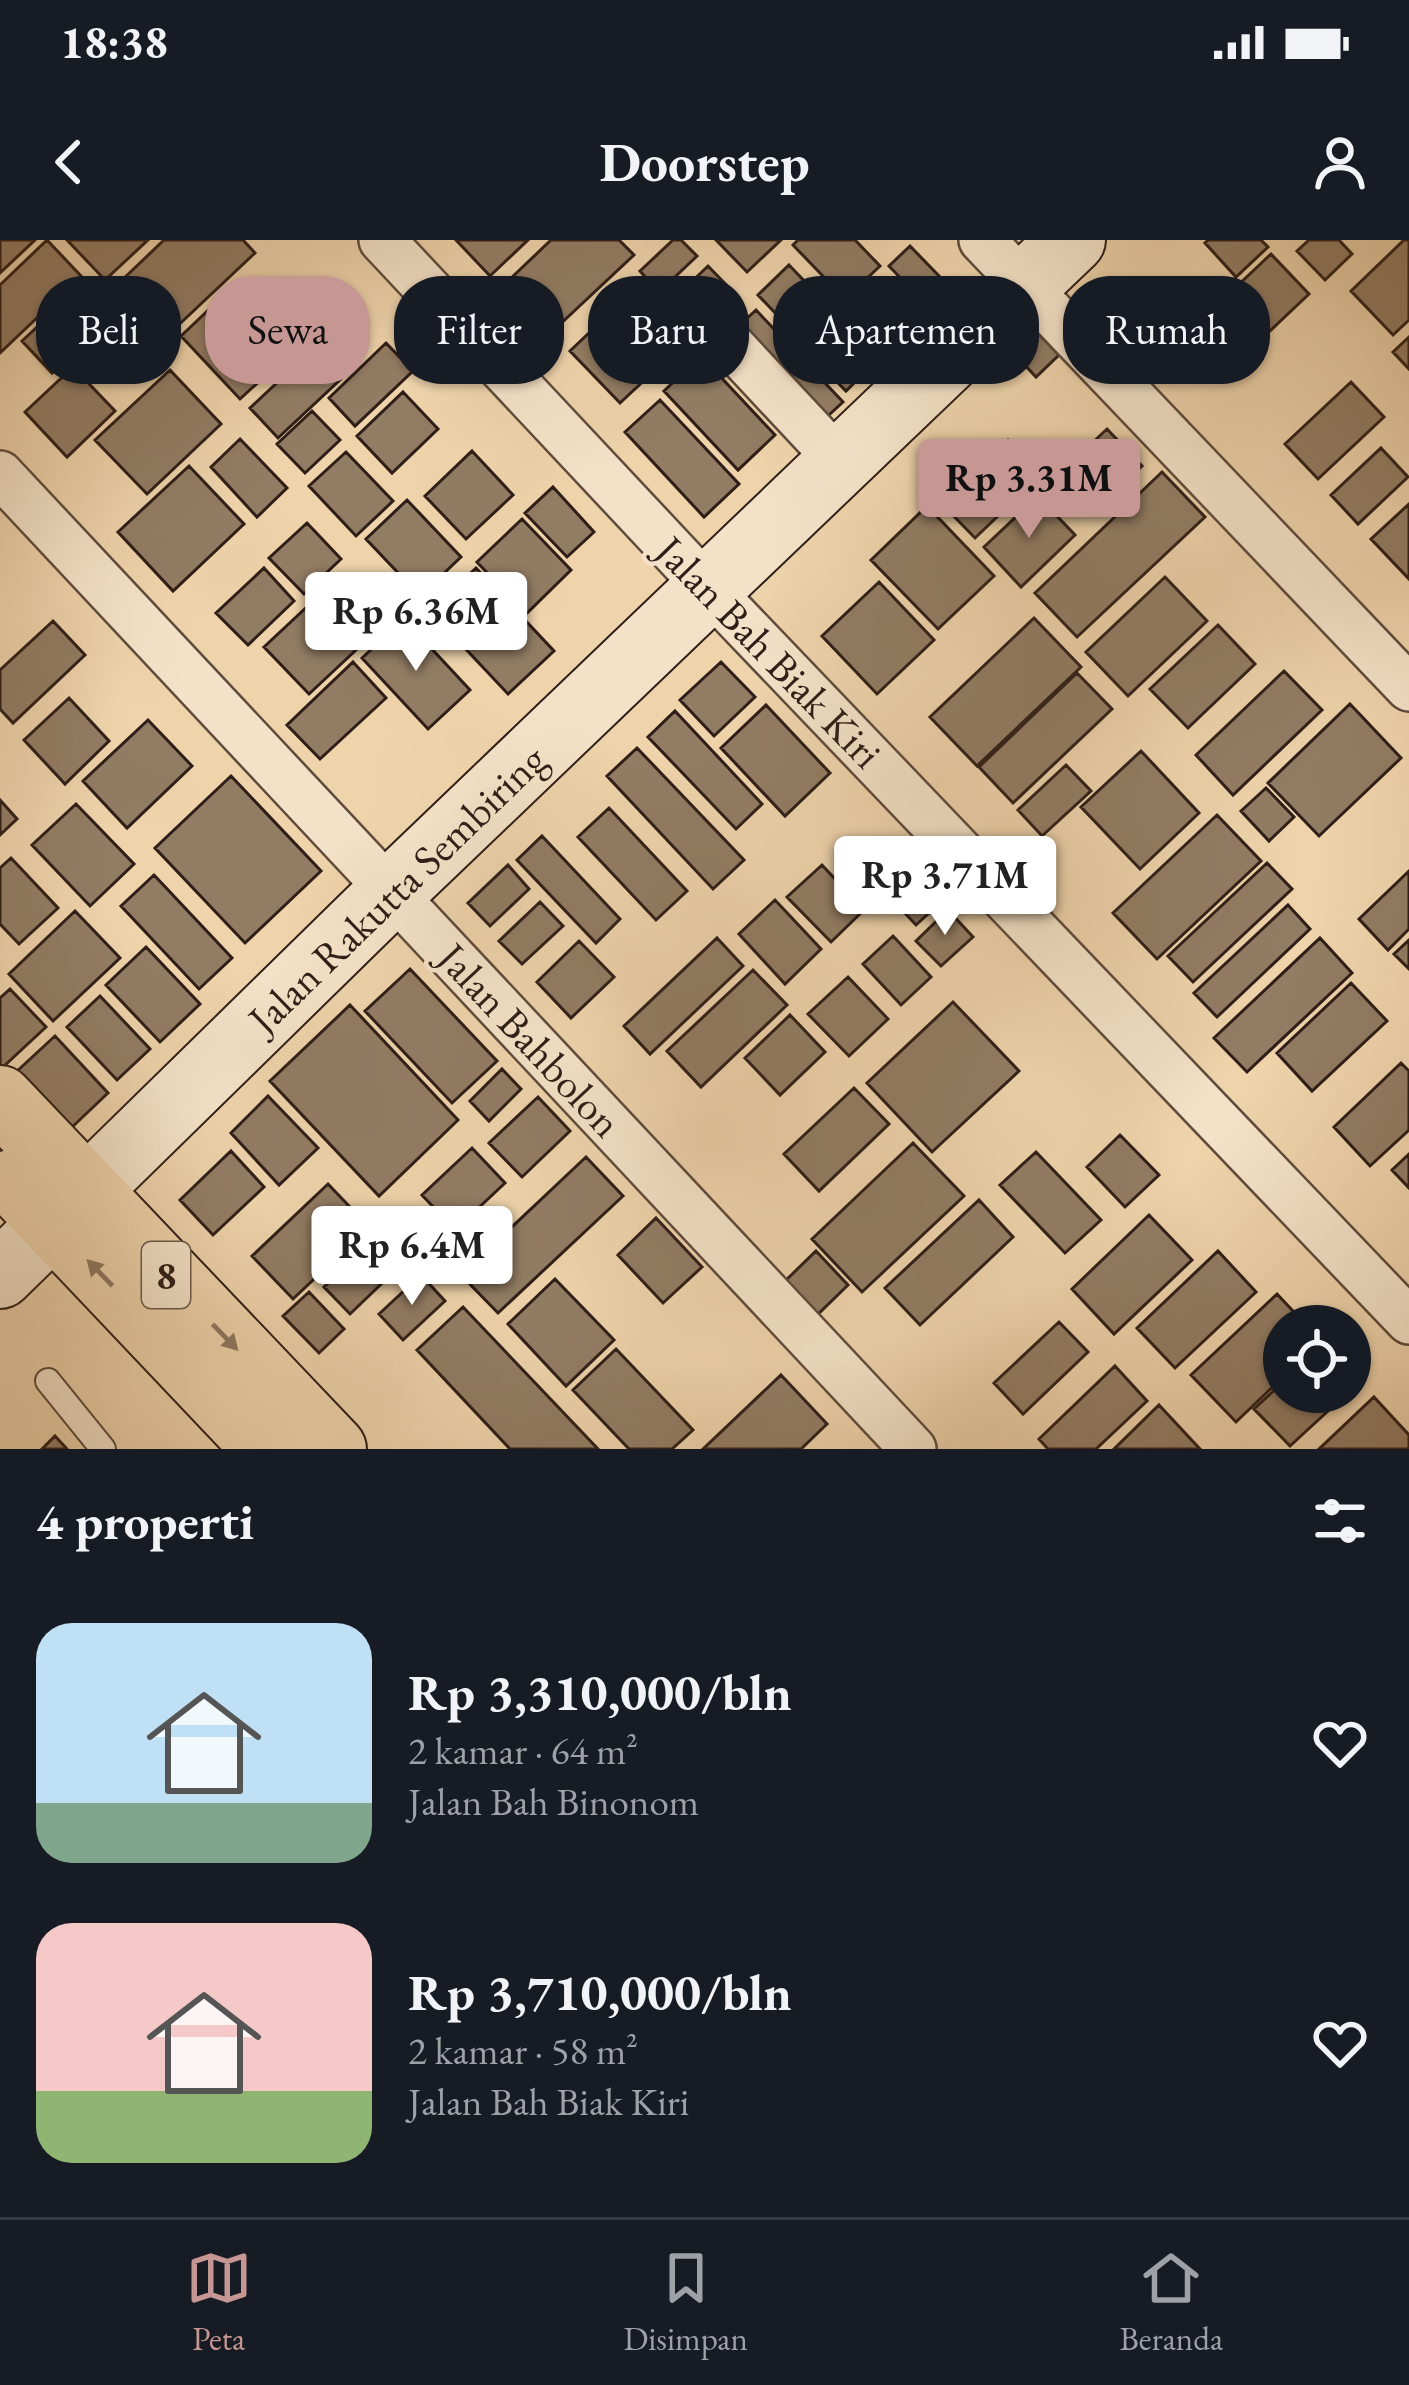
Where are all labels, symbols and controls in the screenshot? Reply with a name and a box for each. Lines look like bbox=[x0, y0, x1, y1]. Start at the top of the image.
text: 18:38 bbox=[60, 13, 168, 71]
text: Doorstep bbox=[599, 127, 810, 197]
icon: back bbox=[36, 129, 102, 195]
icon: person bbox=[1307, 129, 1373, 195]
chip: Beli bbox=[36, 276, 181, 384]
chip: Sewa bbox=[205, 276, 370, 384]
chip: Filter bbox=[394, 276, 564, 384]
chip: Baru bbox=[588, 276, 749, 384]
chip: Apartemen bbox=[773, 276, 1039, 384]
chip: Rumah bbox=[1063, 276, 1270, 384]
pin: Rp 3.31M bbox=[905, 439, 1153, 541]
text: Rp 3.31M bbox=[945, 452, 1113, 503]
street label: Jalan Bah Biak Kiri bbox=[642, 522, 894, 780]
pin: Rp 6.36M bbox=[292, 572, 540, 674]
text: Rp 6.36M bbox=[332, 585, 500, 636]
street label: Jalan Rakutta Sembiring bbox=[234, 732, 558, 1048]
pin: Rp 3.71M bbox=[821, 836, 1069, 938]
text: Rp 3.71M bbox=[861, 849, 1029, 900]
street label: Jalan Bahbolon bbox=[424, 929, 634, 1149]
pin: Rp 6.4M bbox=[301, 1206, 523, 1308]
text: Rp 6.4M bbox=[338, 1219, 486, 1270]
road number: 8 bbox=[142, 1242, 190, 1308]
one-way arrow bbox=[86, 1259, 114, 1288]
map controls bbox=[1263, 1305, 1371, 1413]
button: locate bbox=[1263, 1305, 1371, 1413]
one-way arrow bbox=[211, 1322, 239, 1351]
text: 4 properti bbox=[36, 1488, 254, 1554]
icon: filters bbox=[1307, 1488, 1373, 1554]
text: Rp 3,310,000/bln bbox=[408, 1659, 792, 1725]
icon: home bbox=[132, 1671, 276, 1815]
icon: heart bbox=[1307, 1710, 1373, 1776]
text: 2 kamar · 64 m² bbox=[408, 1725, 638, 1776]
text: Jalan Bah Binonom bbox=[408, 1776, 699, 1827]
text: Rp 3,710,000/bln bbox=[408, 1959, 792, 2025]
icon: home bbox=[132, 1971, 276, 2115]
icon: heart bbox=[1307, 2010, 1373, 2076]
text: 2 kamar · 58 m² bbox=[408, 2025, 638, 2076]
text: Jalan Bah Biak Kiri bbox=[408, 2076, 689, 2127]
tab: Peta bbox=[186, 2245, 252, 2360]
tab: Disimpan bbox=[623, 2245, 748, 2360]
tab: Beranda bbox=[1119, 2245, 1223, 2360]

